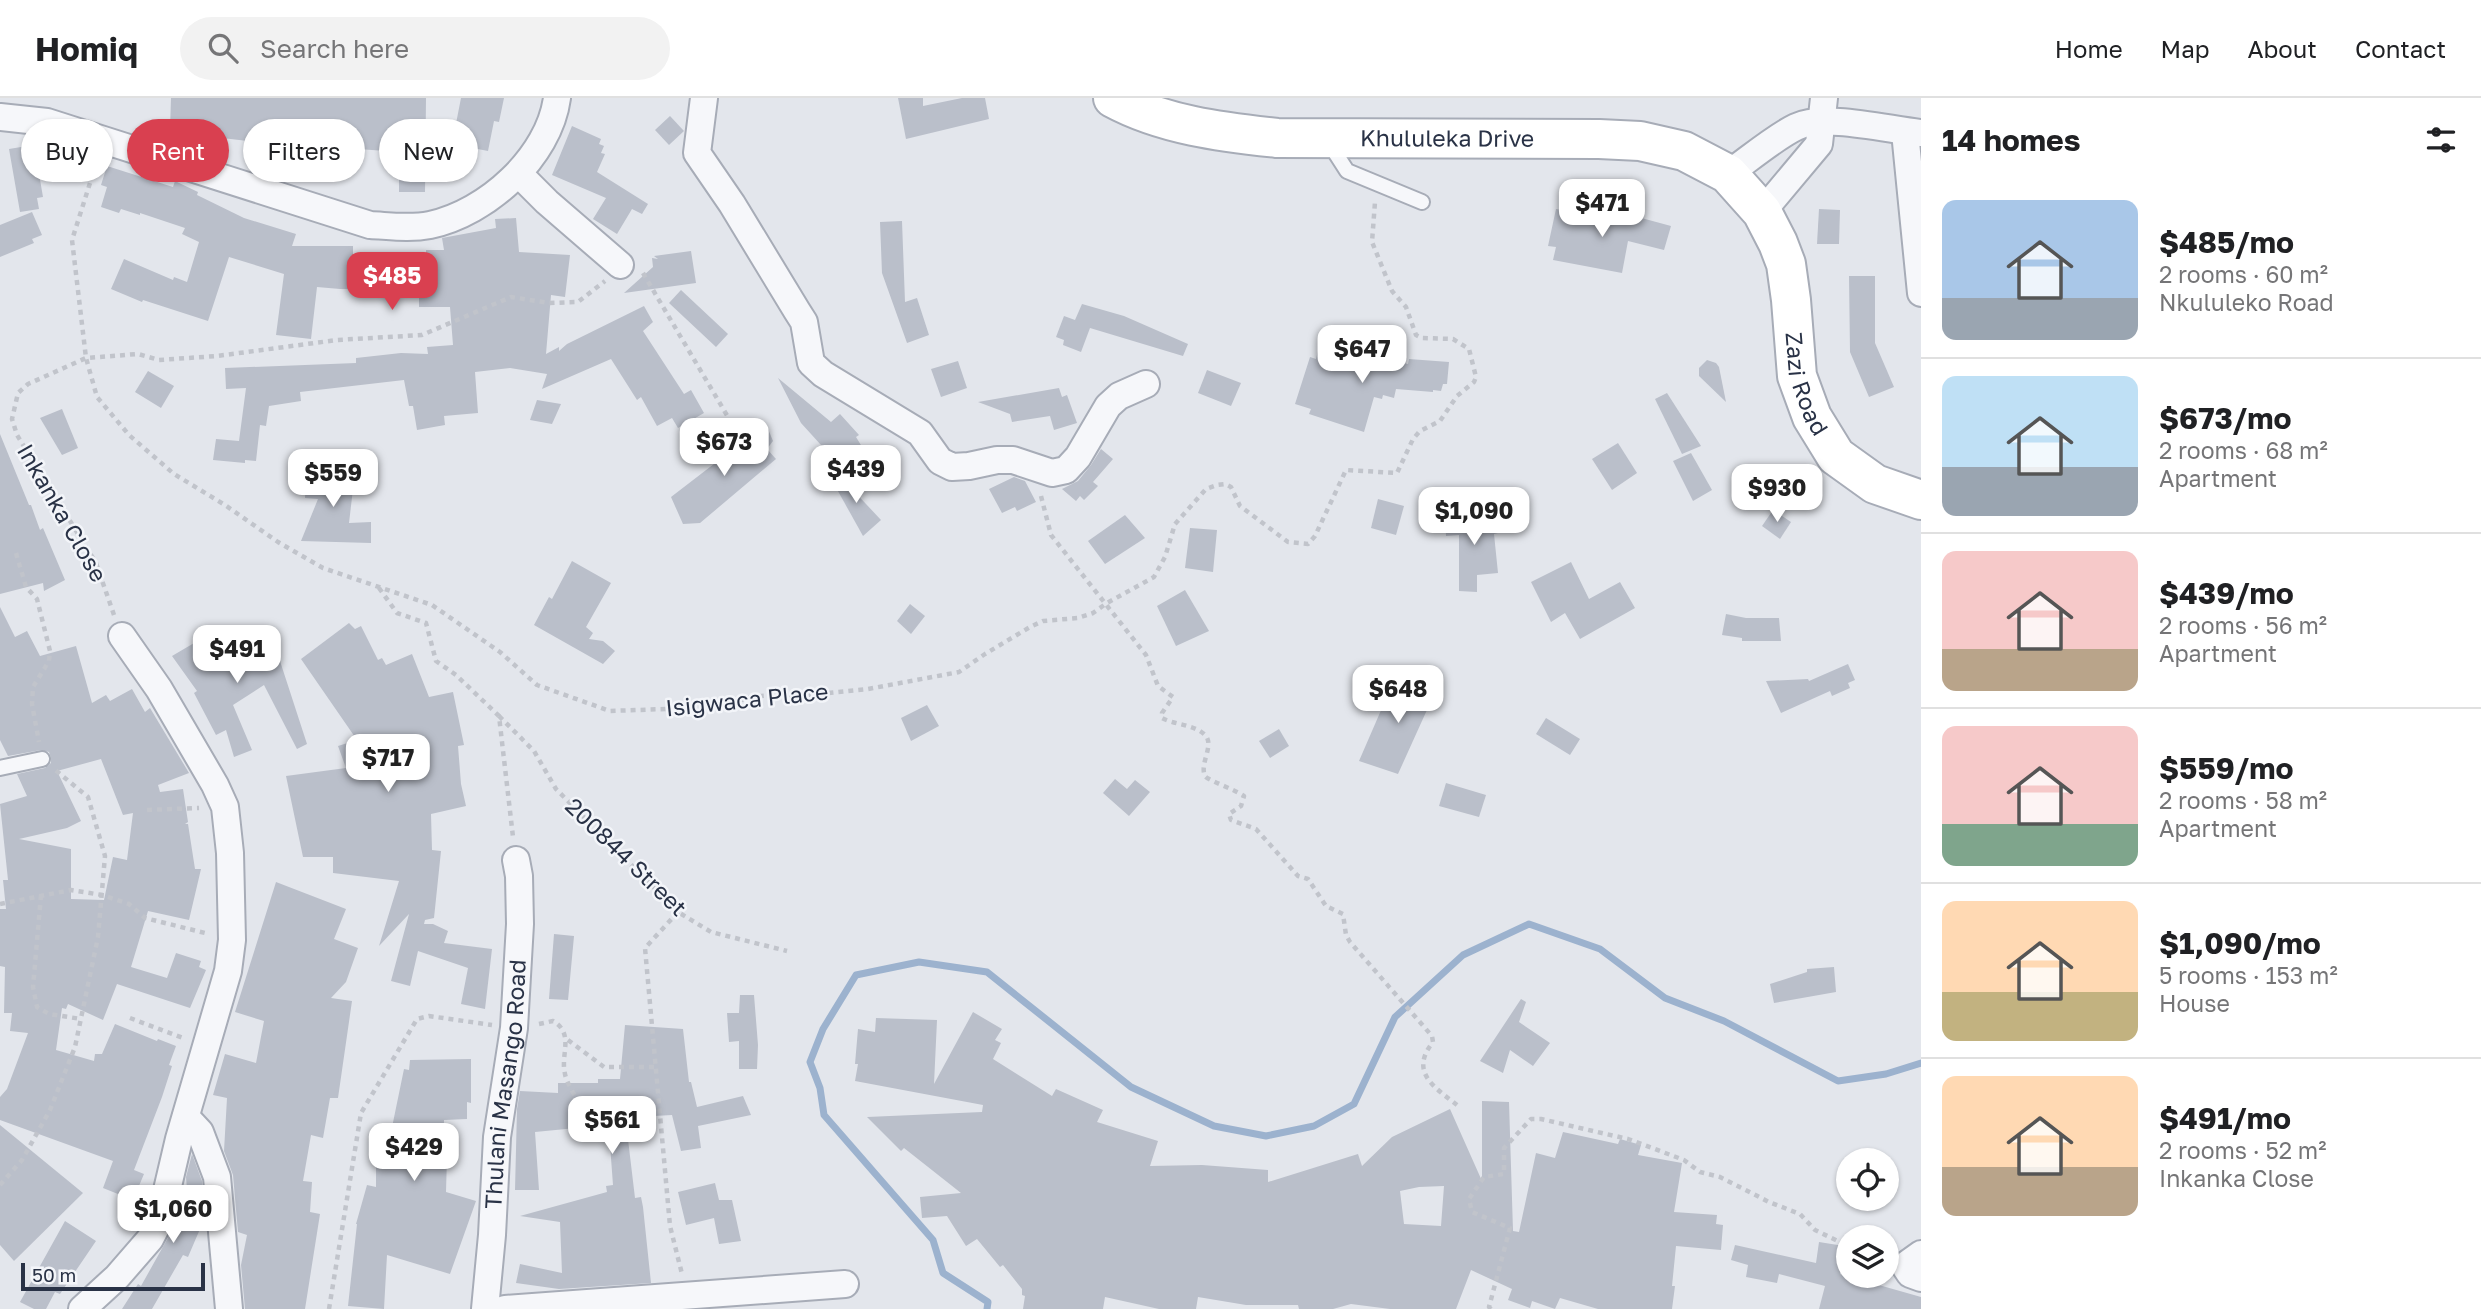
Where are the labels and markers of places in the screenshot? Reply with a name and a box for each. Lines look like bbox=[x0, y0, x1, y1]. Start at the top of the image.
pin: $471 bbox=[1561, 180, 1643, 239]
pin: $485 bbox=[351, 252, 433, 312]
pin: $647 bbox=[1321, 326, 1403, 385]
pin: $673 bbox=[683, 418, 765, 478]
pin: $439 bbox=[815, 446, 897, 505]
pin: $559 bbox=[292, 450, 374, 509]
pin: $930 bbox=[1736, 464, 1818, 524]
pin: $1,090 bbox=[1417, 488, 1531, 547]
pin: $491 bbox=[196, 626, 278, 685]
pin: $648 bbox=[1357, 666, 1439, 725]
pin: $717 bbox=[347, 734, 429, 794]
pin: $561 bbox=[571, 1096, 653, 1156]
pin: $429 bbox=[373, 1124, 455, 1183]
pin: $1,060 bbox=[116, 1186, 230, 1245]

